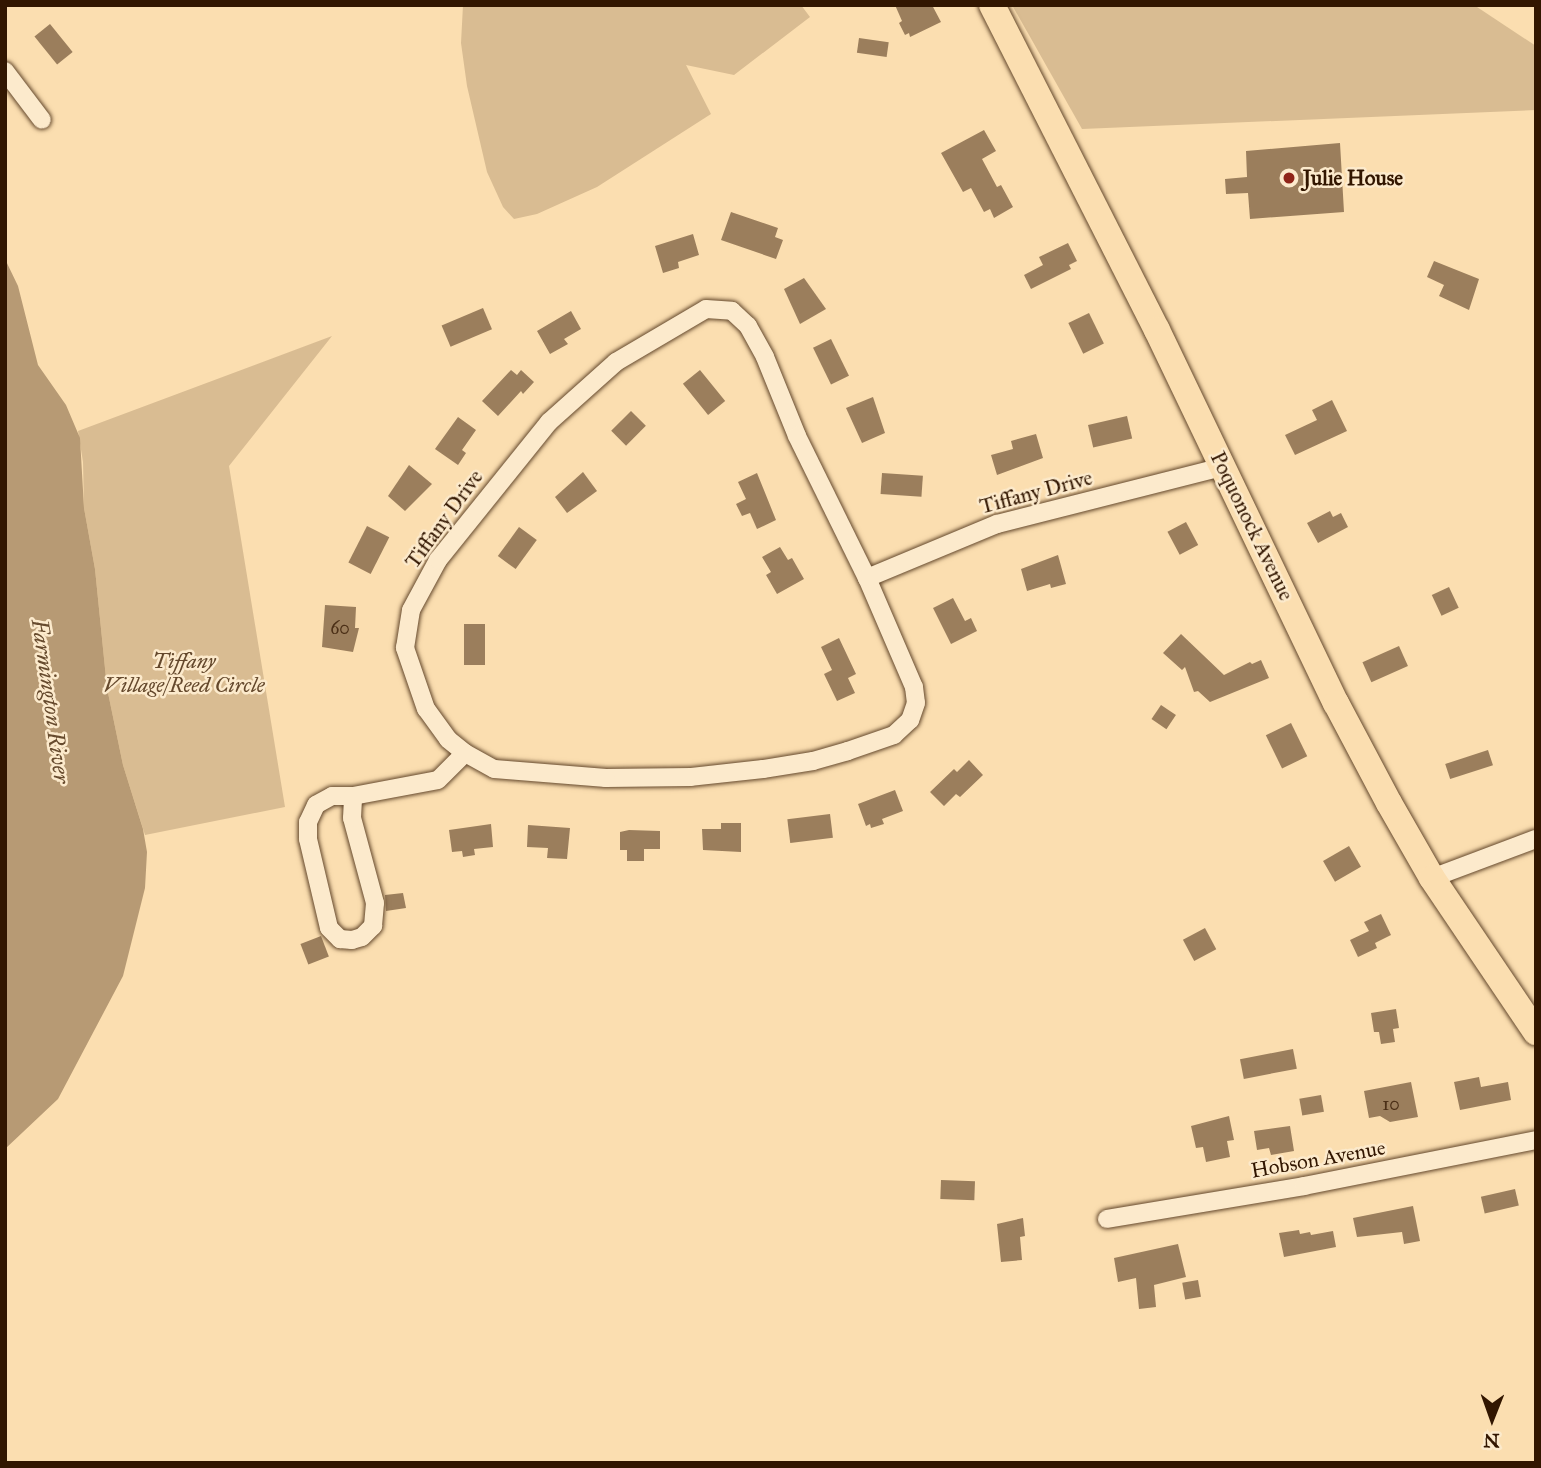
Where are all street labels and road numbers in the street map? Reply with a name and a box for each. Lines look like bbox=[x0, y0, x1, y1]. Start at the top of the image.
street label: Poquonock Avenue bbox=[1205, 447, 1299, 605]
street label: Tiffany Drive bbox=[400, 465, 488, 573]
street label: Tiffany Drive bbox=[977, 465, 1095, 519]
street label: Hobson Avenue bbox=[1249, 1135, 1387, 1183]

